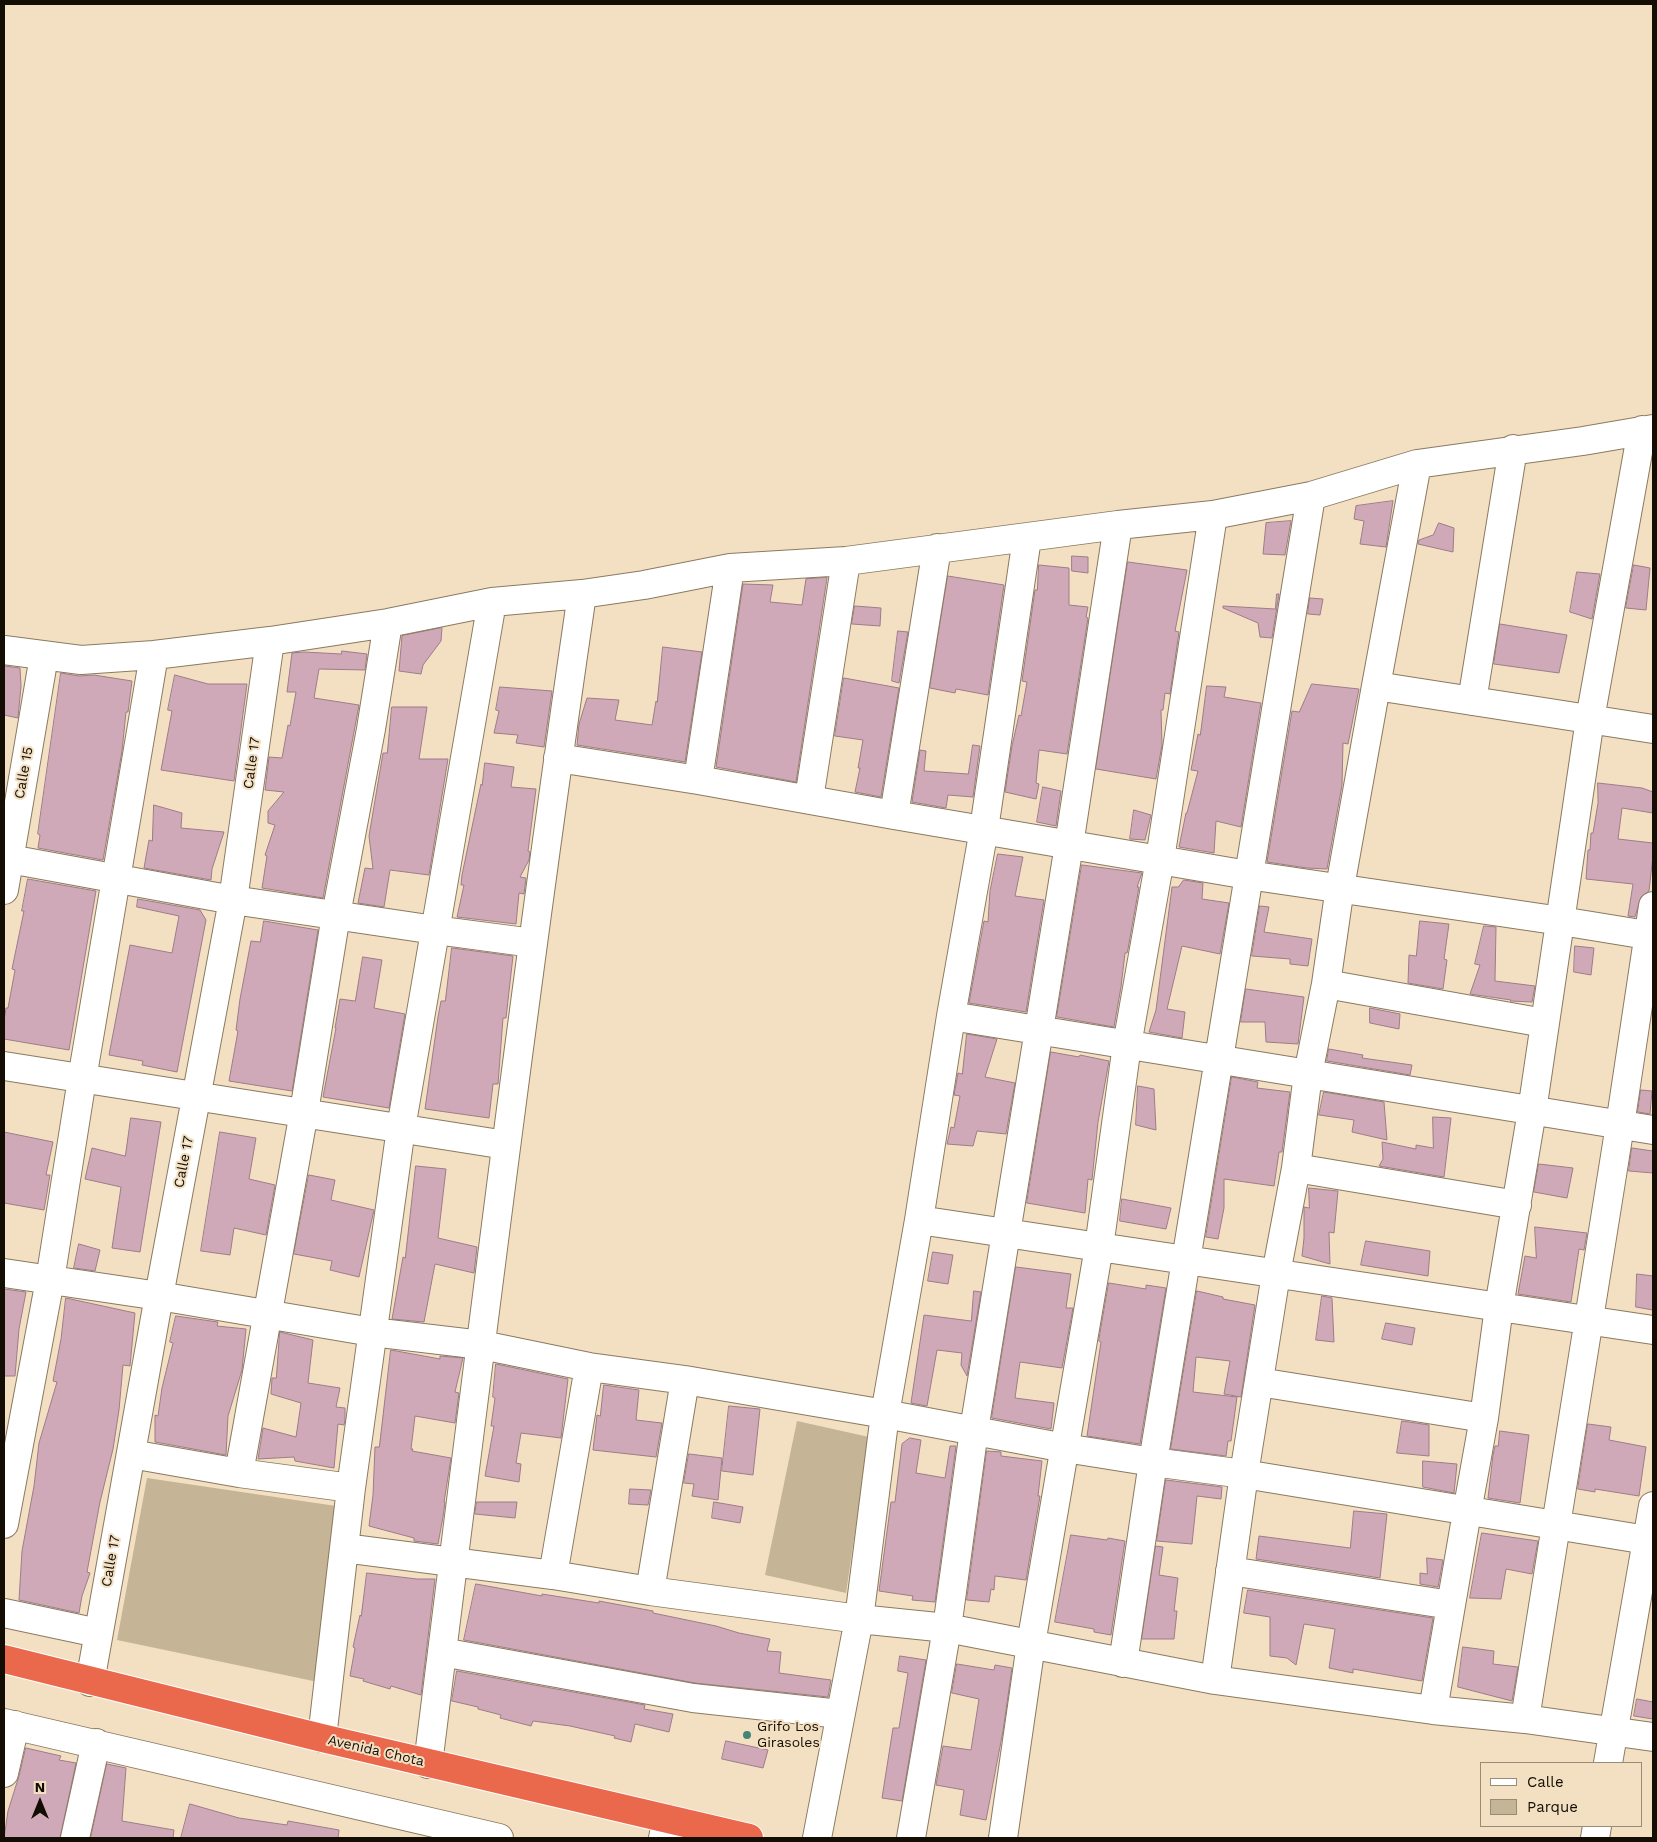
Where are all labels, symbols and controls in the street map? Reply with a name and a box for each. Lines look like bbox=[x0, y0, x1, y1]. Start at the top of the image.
street label: Calle 17 bbox=[240, 736, 264, 790]
street label: Calle 15 bbox=[11, 746, 37, 800]
street label: Calle 17 bbox=[171, 1135, 197, 1189]
street label: Calle 17 bbox=[98, 1534, 124, 1588]
place label: Grifo Los Girasoles bbox=[757, 1719, 820, 1751]
marker: Grifo Los Girasoles bbox=[741, 1729, 753, 1741]
street label: Avenida Chota bbox=[326, 1732, 426, 1770]
legend bbox=[1480, 1762, 1642, 1827]
text: Calle bbox=[1527, 1773, 1564, 1791]
north arrow bbox=[15, 1777, 65, 1827]
text: N bbox=[35, 1779, 45, 1795]
text: Parque bbox=[1527, 1798, 1578, 1816]

